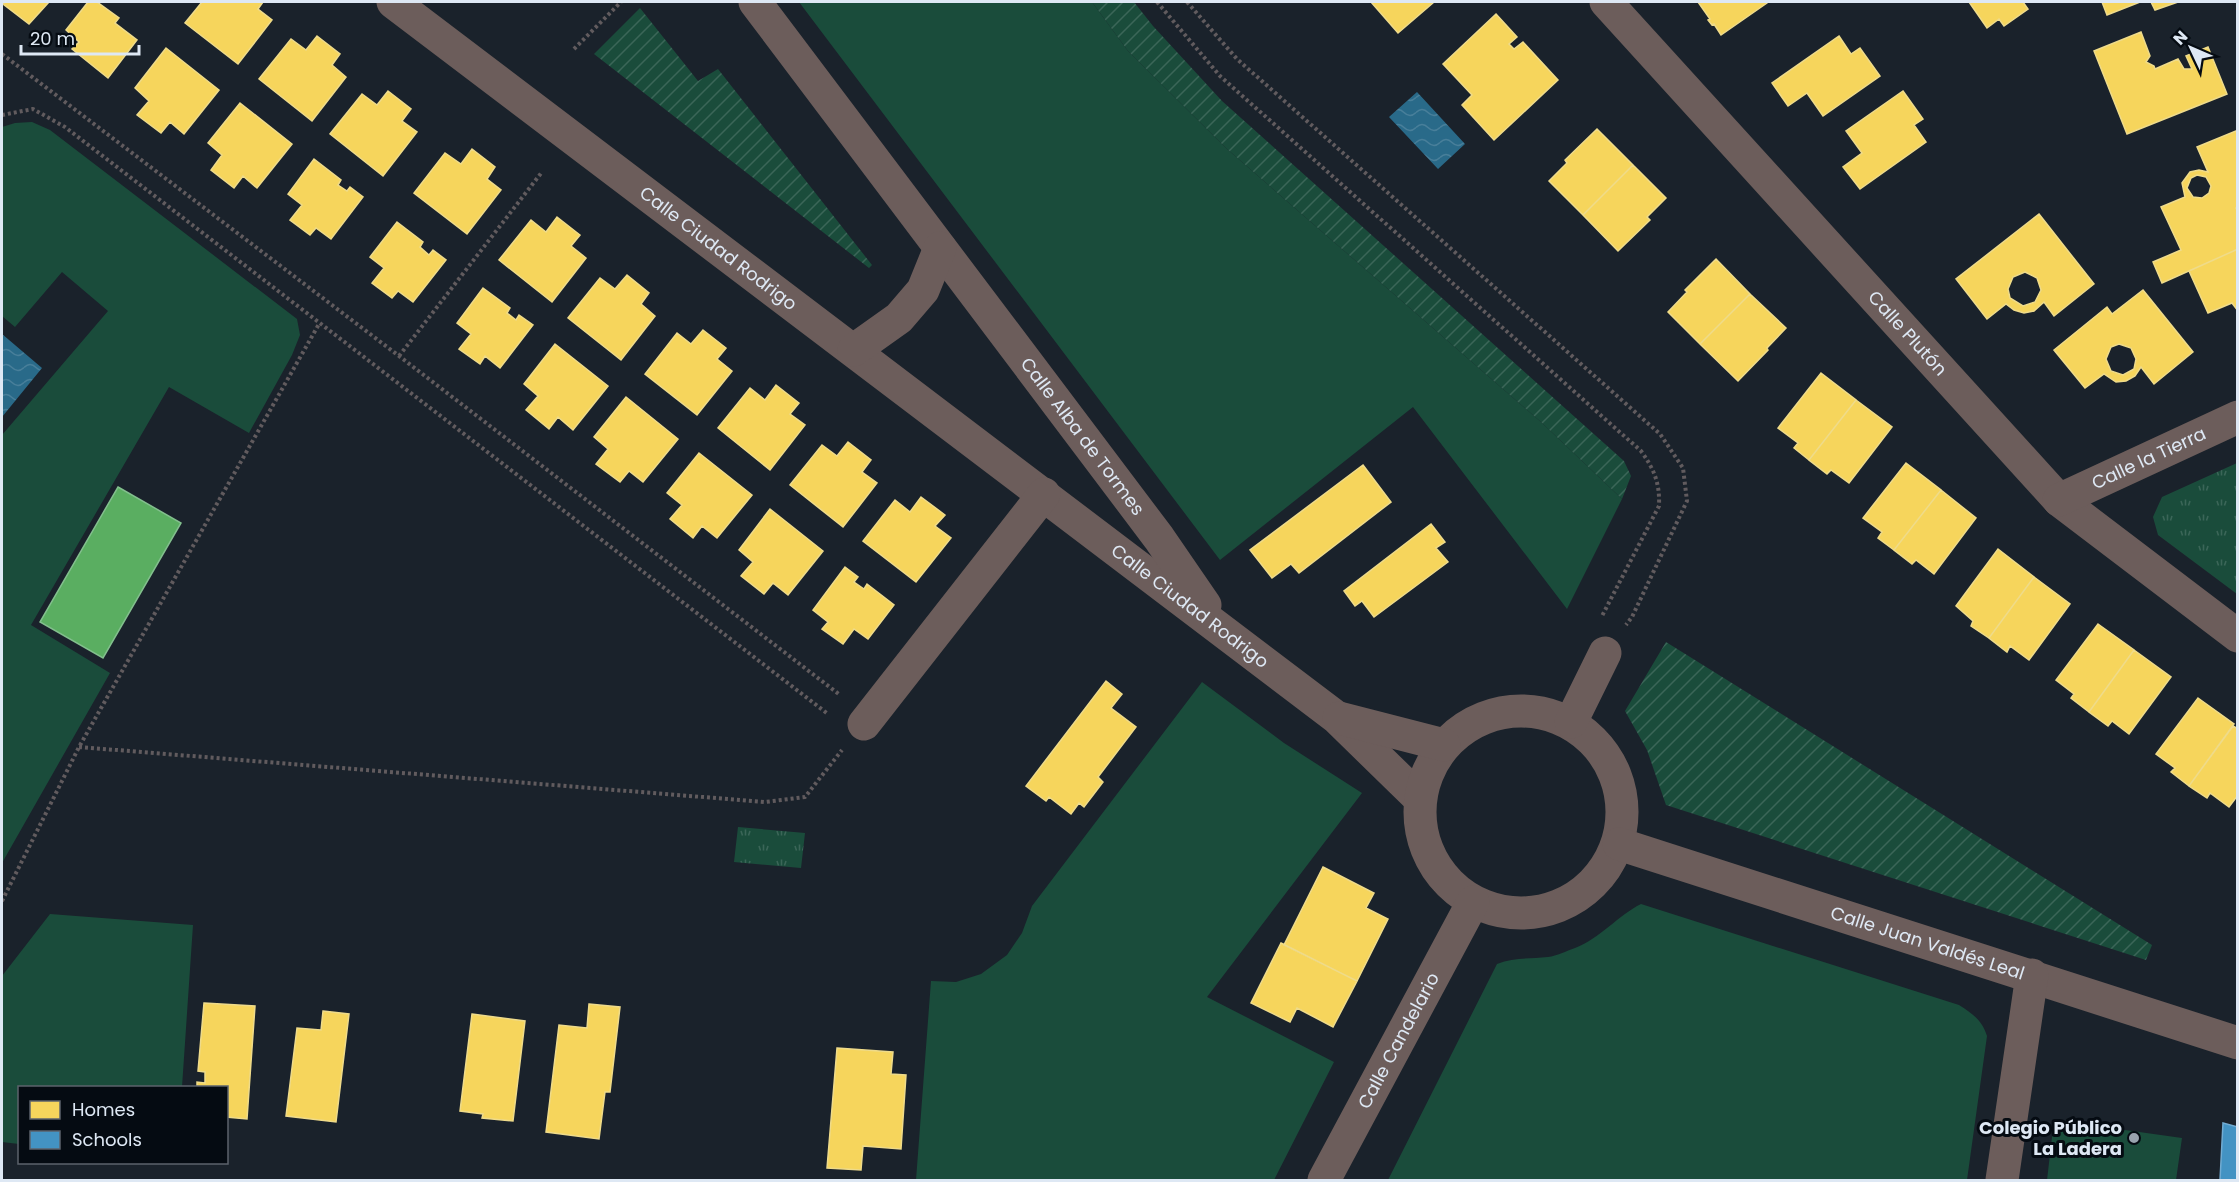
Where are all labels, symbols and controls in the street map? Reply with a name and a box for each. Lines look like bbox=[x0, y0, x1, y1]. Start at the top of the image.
scale bar bbox=[21, 18, 140, 56]
north arrow bbox=[2161, 18, 2221, 78]
text: 20 m bbox=[30, 26, 75, 51]
text: N bbox=[2168, 26, 2193, 50]
street label: Calle Ciudad Rodrigo bbox=[635, 180, 802, 316]
street label: Calle Plutón bbox=[1863, 285, 1953, 381]
street label: Calle Alba de Tormes bbox=[1015, 352, 1151, 520]
street label: Calle la Tierra bbox=[2087, 421, 2210, 495]
street label: Calle Ciudad Rodrigo bbox=[1106, 538, 1274, 674]
street label: Calle Juan Valdés Leal bbox=[1827, 900, 2028, 986]
street label: Calle Candelario bbox=[1351, 968, 1445, 1113]
legend bbox=[18, 1086, 228, 1164]
text: Homes bbox=[72, 1097, 135, 1122]
place label: Colegio Público La Ladera bbox=[1979, 1115, 2122, 1161]
text: Schools bbox=[72, 1127, 142, 1152]
marker: Colegio Público La Ladera bbox=[2127, 1131, 2141, 1145]

